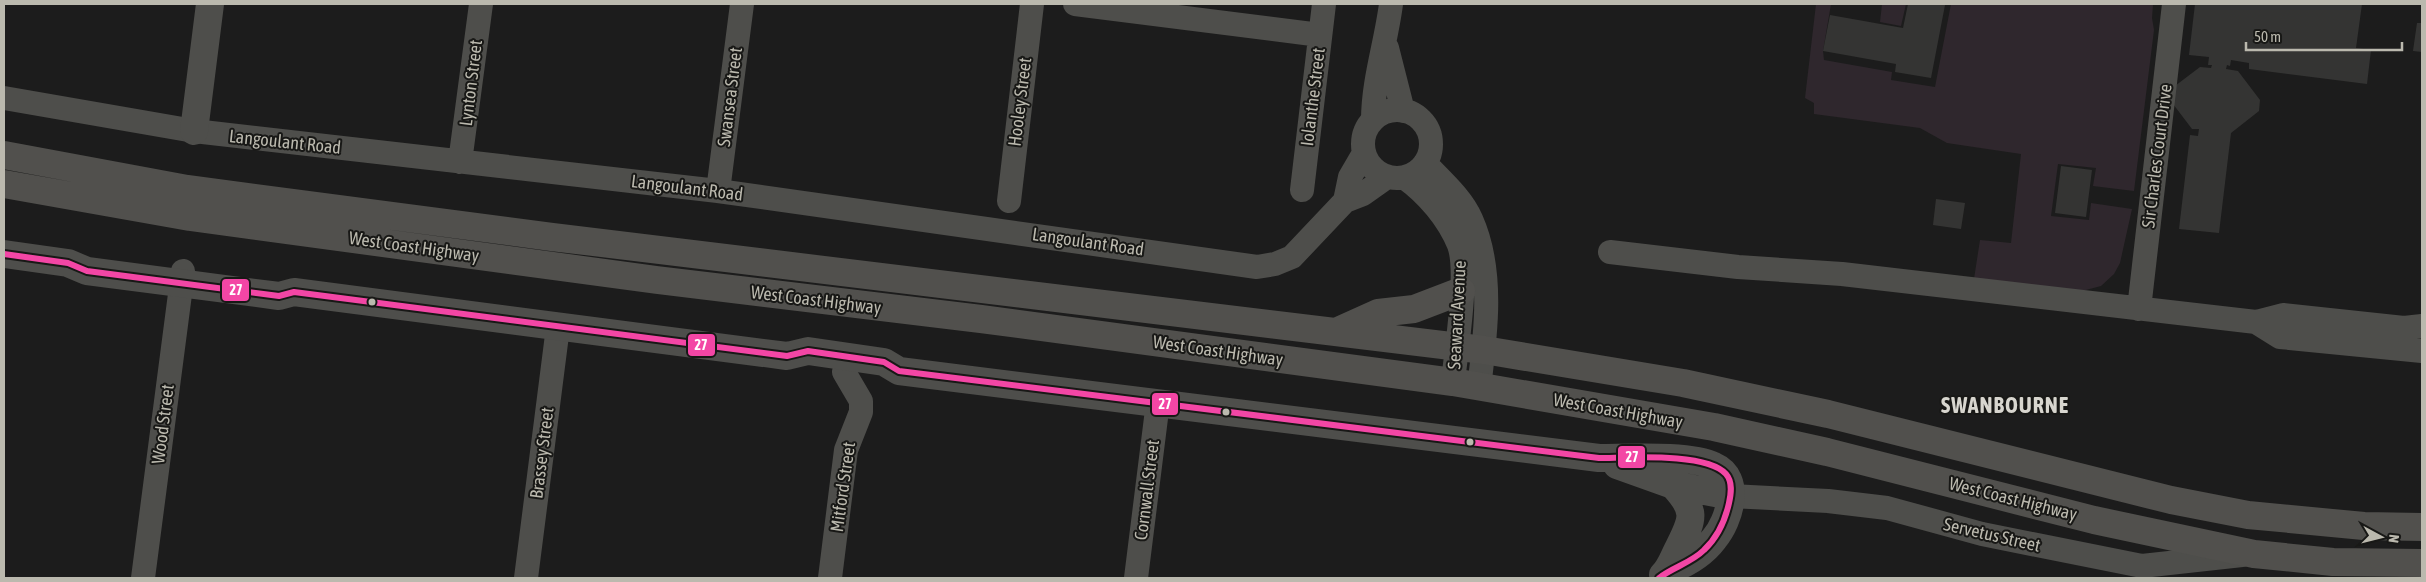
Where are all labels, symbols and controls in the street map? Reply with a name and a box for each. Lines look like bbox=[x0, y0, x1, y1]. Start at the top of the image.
scale bar bbox=[2246, 20, 2402, 52]
text: 50 m bbox=[2254, 28, 2281, 45]
street label: Lynton Street bbox=[455, 39, 486, 127]
street label: Swansea Street bbox=[713, 46, 746, 148]
street label: Iolanthe Street bbox=[1296, 47, 1329, 147]
street label: Hooley Street bbox=[1004, 56, 1035, 148]
street label: Sir Charles Court Drive bbox=[2137, 83, 2176, 229]
street label: Langoulant Road bbox=[228, 125, 342, 158]
street label: Langoulant Road bbox=[630, 170, 744, 205]
street label: Langoulant Road bbox=[1031, 223, 1145, 260]
street label: West Coast Highway bbox=[348, 227, 480, 266]
street label: Seaward Avenue bbox=[1443, 260, 1470, 370]
line badge: 27 bbox=[221, 278, 250, 302]
street label: West Coast Highway bbox=[750, 281, 882, 318]
text: 27 bbox=[229, 282, 243, 298]
unlabelled marker bbox=[367, 297, 377, 307]
street label: West Coast Highway bbox=[1152, 331, 1284, 370]
line badge: 27 bbox=[687, 333, 716, 357]
text: 27 bbox=[694, 337, 708, 353]
street label: Wood Street bbox=[147, 383, 178, 465]
street label: West Coast Highway bbox=[1552, 389, 1684, 432]
line badge: 27 bbox=[1151, 392, 1179, 416]
district label: SWANBOURNE bbox=[1941, 392, 2069, 418]
text: 27 bbox=[1158, 396, 1172, 412]
street label: Brassey Street bbox=[525, 406, 558, 500]
unlabelled marker bbox=[1221, 407, 1231, 417]
unlabelled marker bbox=[1465, 437, 1475, 447]
street label: Cornwall Street bbox=[1130, 439, 1163, 541]
street label: Mitford Street bbox=[826, 441, 859, 533]
line badge: 27 bbox=[1617, 445, 1646, 469]
text: 27 bbox=[1625, 449, 1639, 465]
street label: West Coast Highway bbox=[1947, 472, 2079, 525]
north arrow bbox=[2356, 512, 2406, 562]
street label: Servetus Street bbox=[1942, 513, 2043, 556]
text: N bbox=[2385, 534, 2402, 544]

